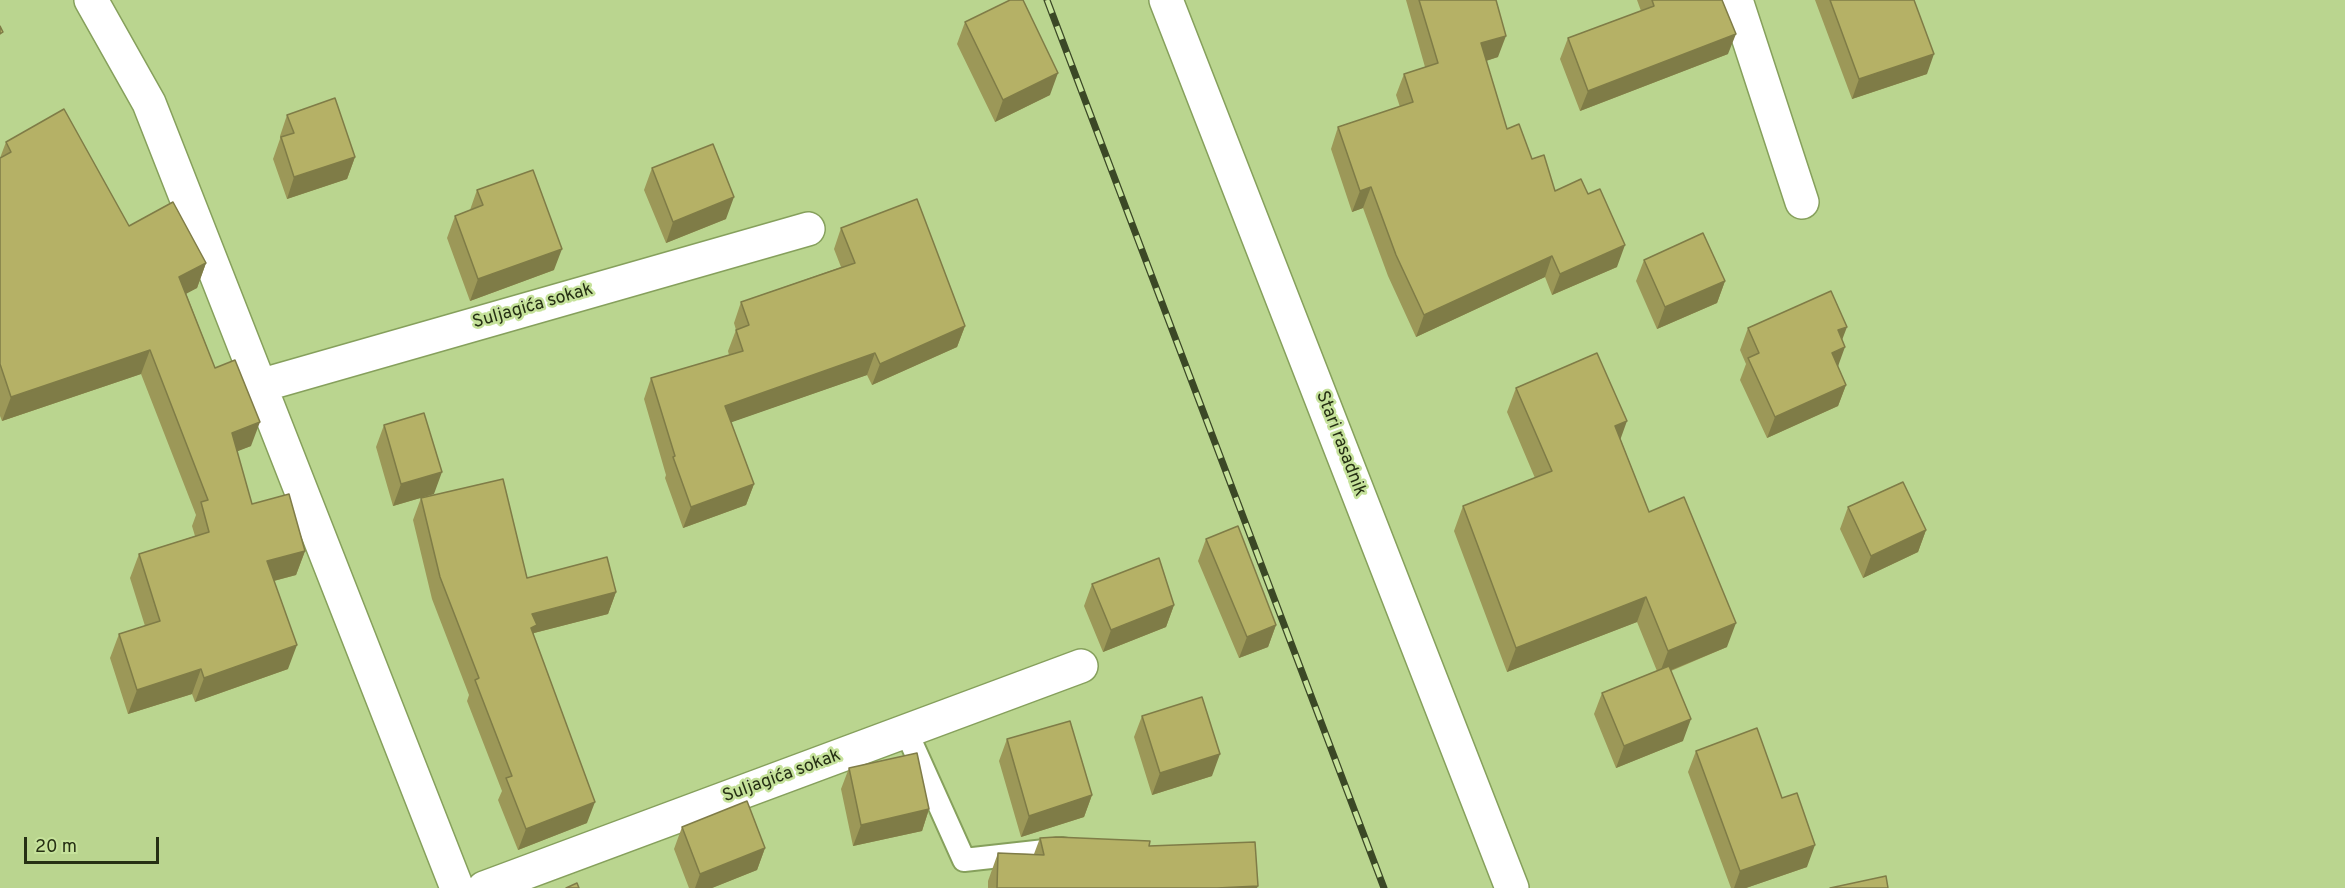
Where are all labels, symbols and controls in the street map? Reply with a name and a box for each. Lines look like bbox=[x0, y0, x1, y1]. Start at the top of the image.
street label: Suljagića sokak bbox=[470, 280, 596, 334]
street label: Stari rasadnik bbox=[1310, 388, 1370, 500]
street label: Suljagića sokak bbox=[720, 746, 844, 808]
scale bar bbox=[27, 825, 162, 863]
text: 20 m bbox=[35, 836, 77, 859]

